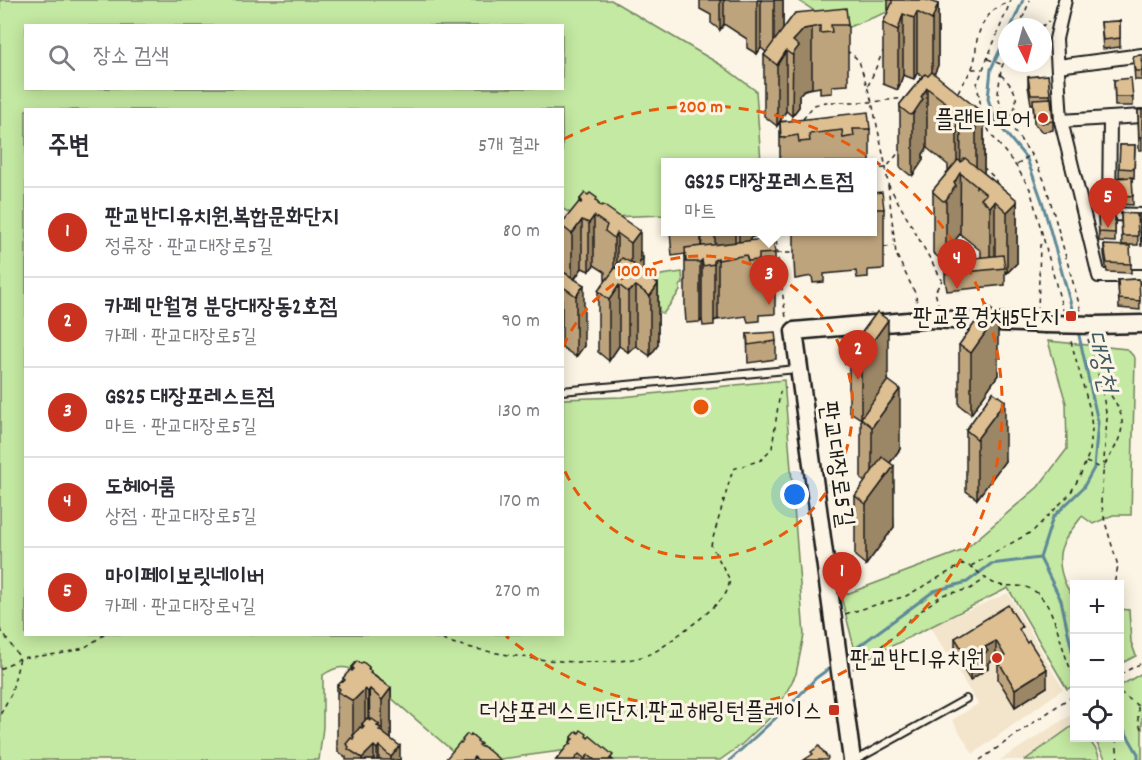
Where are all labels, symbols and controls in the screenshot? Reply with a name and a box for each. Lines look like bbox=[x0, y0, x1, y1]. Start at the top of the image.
north arrow bbox=[998, 18, 1052, 72]
search box bbox=[24, 24, 564, 90]
icon: search bbox=[45, 41, 78, 74]
text: 장소 검색 bbox=[93, 42, 169, 73]
text: 200 m bbox=[679, 96, 723, 121]
place label: 플랜티모어 bbox=[934, 104, 1031, 138]
marker: 플랜티모어 bbox=[1036, 111, 1050, 125]
text: 주변 bbox=[48, 129, 90, 166]
text: 5개 결과 bbox=[478, 133, 540, 161]
popup bbox=[661, 158, 877, 236]
text: GS25 대장포레스트점 bbox=[684, 168, 854, 199]
pin: 5 bbox=[1088, 178, 1128, 228]
text: 마트 bbox=[684, 199, 716, 227]
text: 판교반디유치원.복합문화단지 bbox=[105, 203, 339, 234]
text: 1 bbox=[65, 218, 70, 246]
text: 80 m bbox=[503, 218, 540, 246]
text: 정류장 · 판교대장로5길 bbox=[105, 234, 273, 262]
pin: 4 bbox=[938, 240, 976, 289]
pin: 3 bbox=[750, 256, 788, 305]
text: 100 m bbox=[617, 260, 657, 285]
text: 카페 만월경 분당대장동2호점 bbox=[105, 293, 337, 324]
place label: 판교풍경채5단지 bbox=[913, 302, 1059, 336]
text: 2 bbox=[63, 308, 72, 336]
text: 90 m bbox=[502, 308, 540, 336]
marker: 판교풍경채5단지 bbox=[1064, 309, 1078, 323]
text: 카페 · 판교대장로5길 bbox=[105, 324, 257, 352]
water label: 대장천 bbox=[1075, 327, 1125, 400]
pin: 2 bbox=[838, 330, 878, 380]
text: GS25 대장포레스트점 bbox=[105, 383, 275, 414]
centre of rings bbox=[691, 397, 711, 417]
text: 3 bbox=[63, 398, 72, 426]
text: 130 m bbox=[498, 398, 540, 426]
street label: 판교대장로5길 bbox=[809, 399, 861, 530]
text: 마트 · 판교대장로5길 bbox=[105, 414, 257, 442]
text: 도헤어룸 bbox=[105, 473, 176, 504]
your location bbox=[780, 480, 809, 509]
text: 4 bbox=[63, 488, 72, 516]
text: 170 m bbox=[499, 488, 540, 516]
text: 상점 · 판교대장로5길 bbox=[105, 504, 257, 532]
pin: 1 bbox=[822, 552, 862, 602]
text: 마이페이보릿네이버 bbox=[105, 563, 264, 594]
text: 5 bbox=[63, 578, 72, 606]
text: 270 m bbox=[494, 578, 540, 606]
map controls bbox=[1070, 580, 1124, 742]
button: + bbox=[1070, 580, 1124, 634]
text: 카페 · 판교대장로4길 bbox=[105, 594, 256, 622]
button: − bbox=[1070, 634, 1124, 688]
place label: 판교반디유치원 bbox=[850, 644, 985, 678]
marker: 판교반디유치원 bbox=[990, 651, 1004, 665]
button: locate bbox=[1070, 688, 1124, 742]
place label: 더샵포레스트11단지.판교해링턴플레이스 bbox=[479, 696, 822, 730]
marker: 더샵포레스트11단지.판교해링턴플레이스 bbox=[827, 703, 841, 717]

